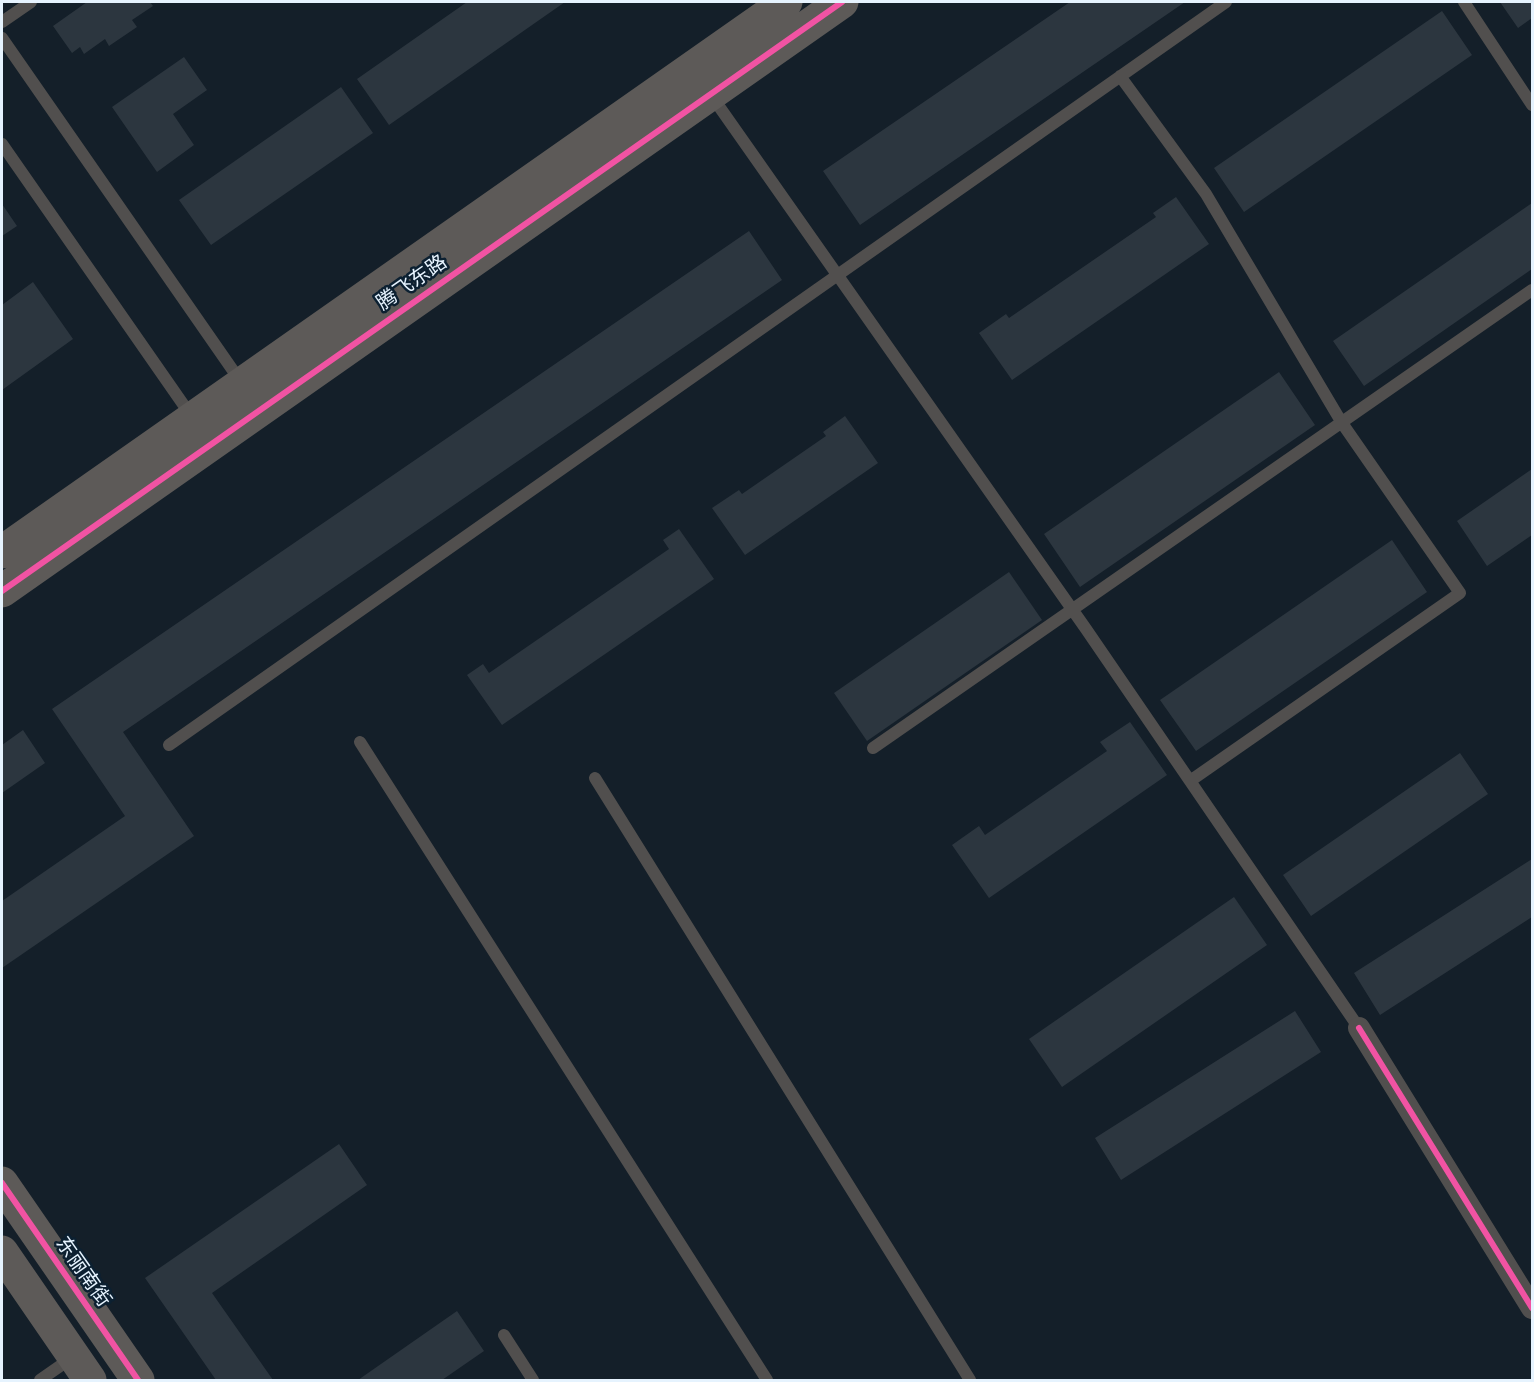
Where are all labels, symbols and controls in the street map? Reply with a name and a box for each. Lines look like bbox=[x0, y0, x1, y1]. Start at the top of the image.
street label: 腾飞东路 bbox=[372, 250, 452, 316]
street label: 东丽南街 bbox=[50, 1232, 116, 1312]

